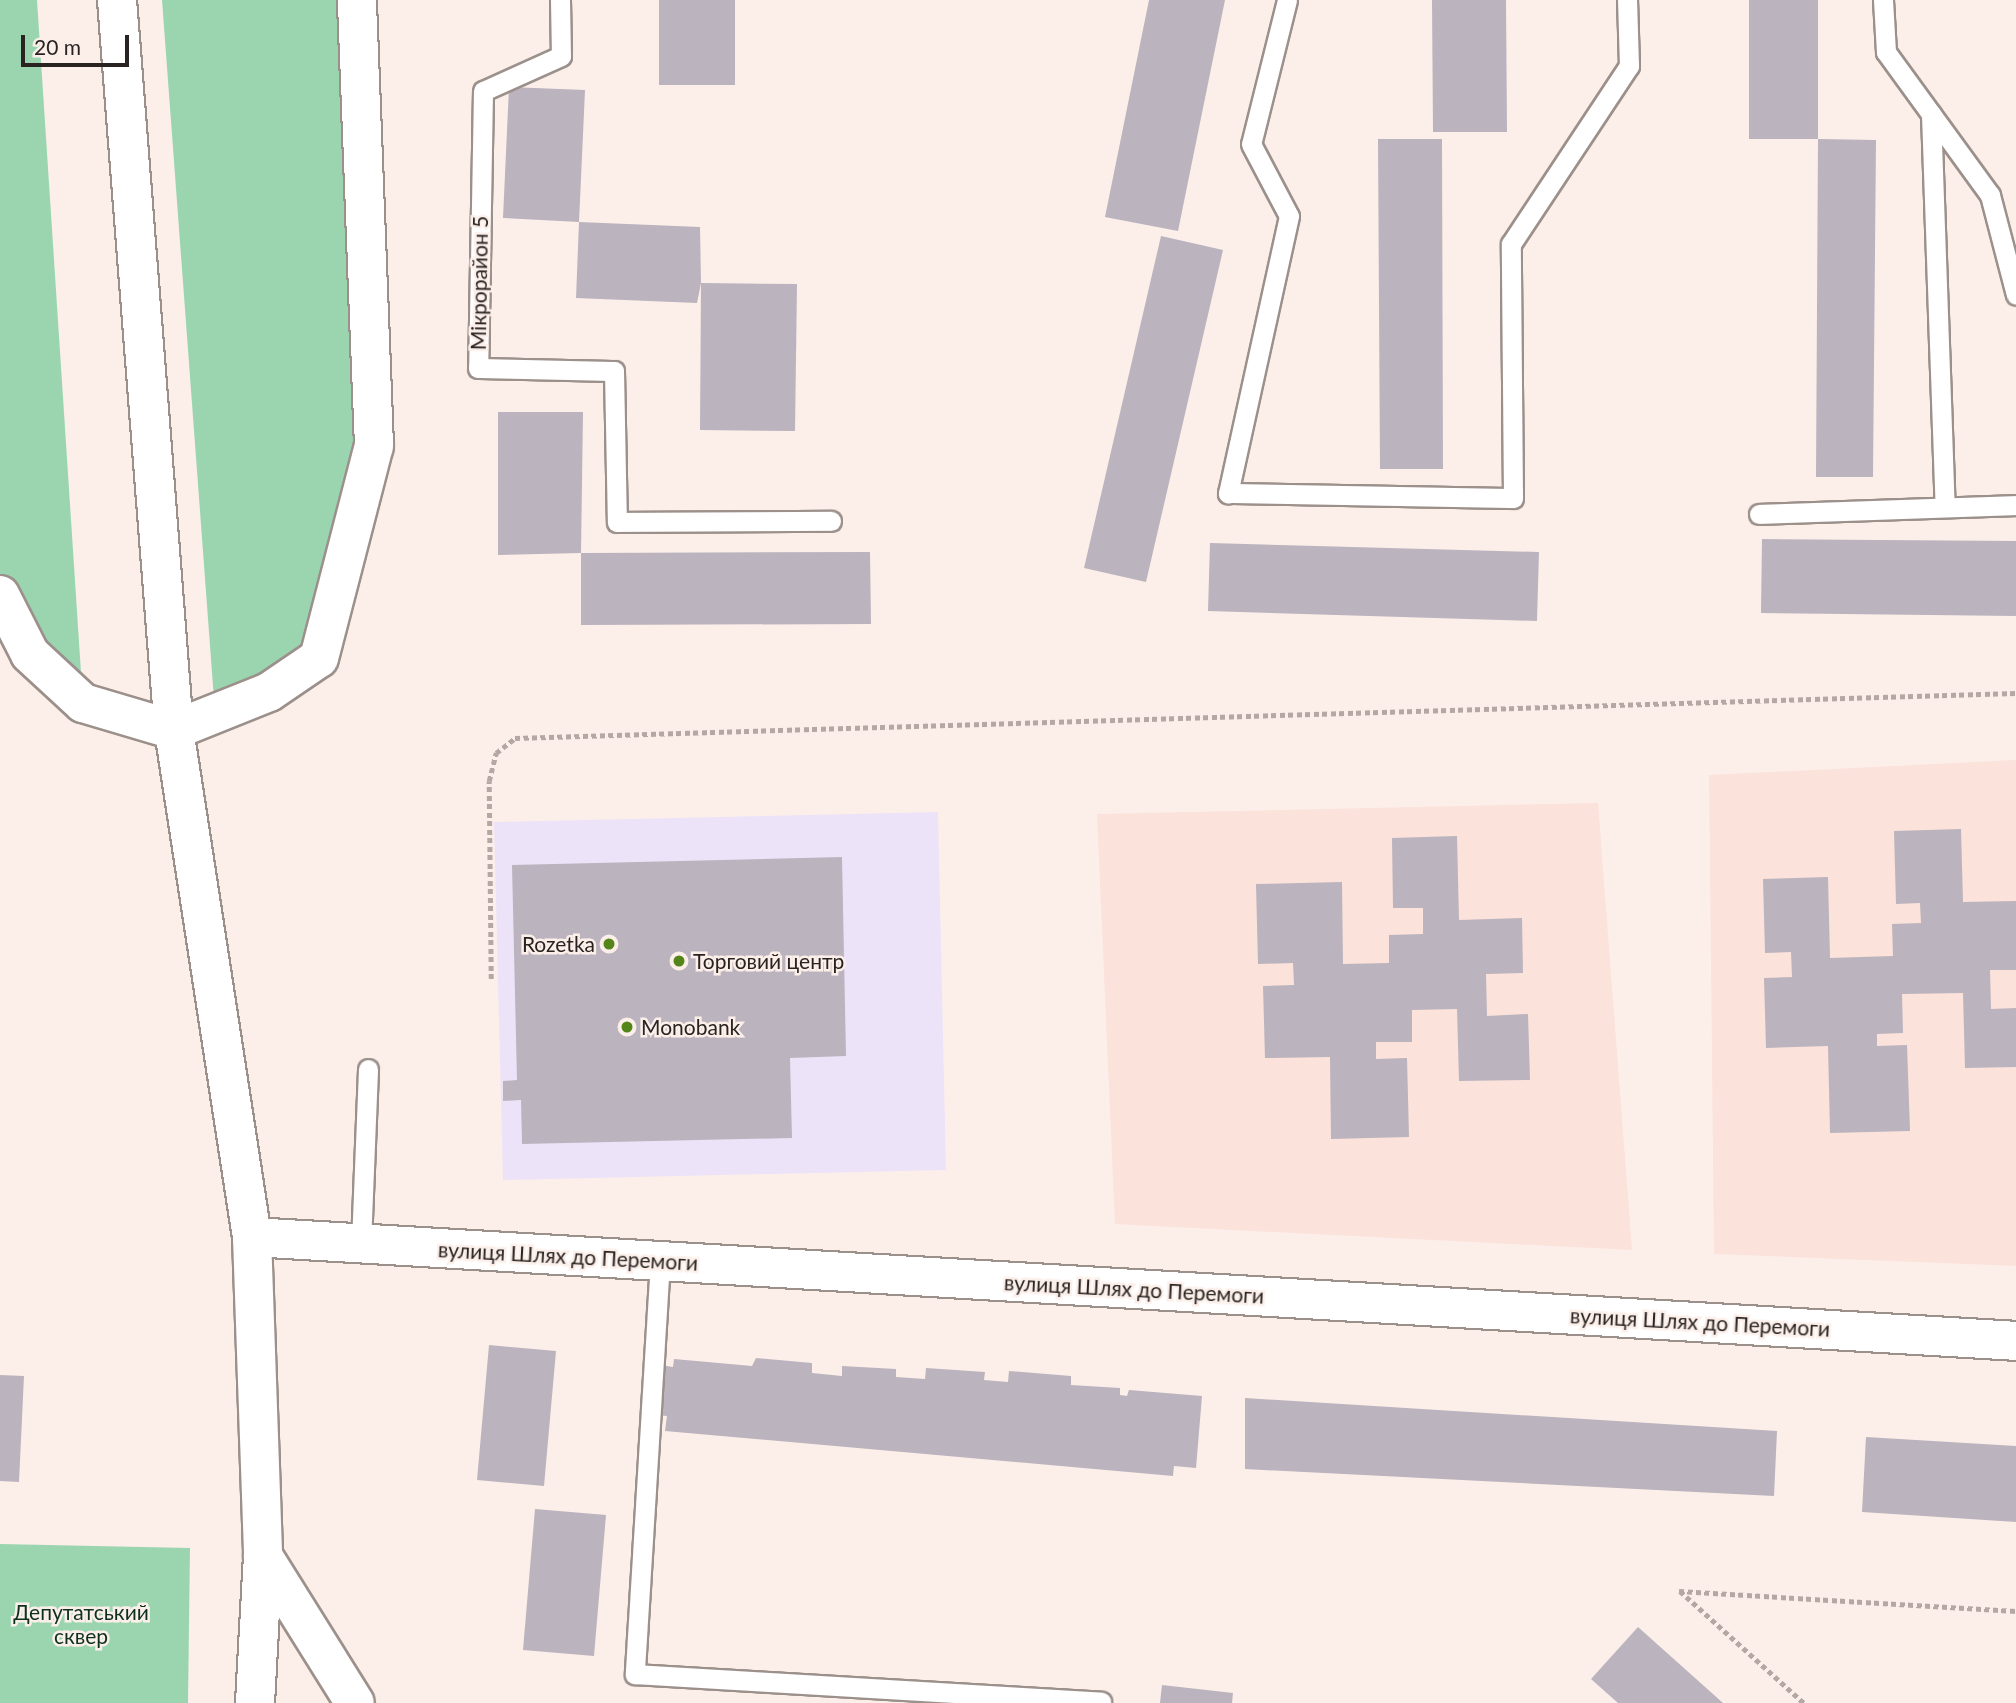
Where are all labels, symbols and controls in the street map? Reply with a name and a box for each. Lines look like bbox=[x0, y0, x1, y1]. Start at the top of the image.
scale bar bbox=[24, 21, 133, 65]
text: 20 m bbox=[34, 34, 81, 59]
street label: Мікрорайон 5 bbox=[465, 216, 493, 350]
place label: Rozetka bbox=[522, 931, 595, 957]
marker: Rozetka bbox=[601, 936, 617, 952]
place label: Торговий центр bbox=[693, 948, 844, 974]
marker: Торговий центр bbox=[671, 953, 687, 969]
place label: Monobank bbox=[641, 1014, 740, 1040]
marker: Monobank bbox=[619, 1019, 635, 1035]
street label: вулиця Шлях до Перемоги bbox=[437, 1237, 699, 1275]
street label: вулиця Шлях до Перемоги bbox=[1003, 1270, 1265, 1308]
street label: вулиця Шлях до Перемоги bbox=[1569, 1303, 1831, 1341]
park label: Депутатський сквер bbox=[13, 1599, 149, 1649]

